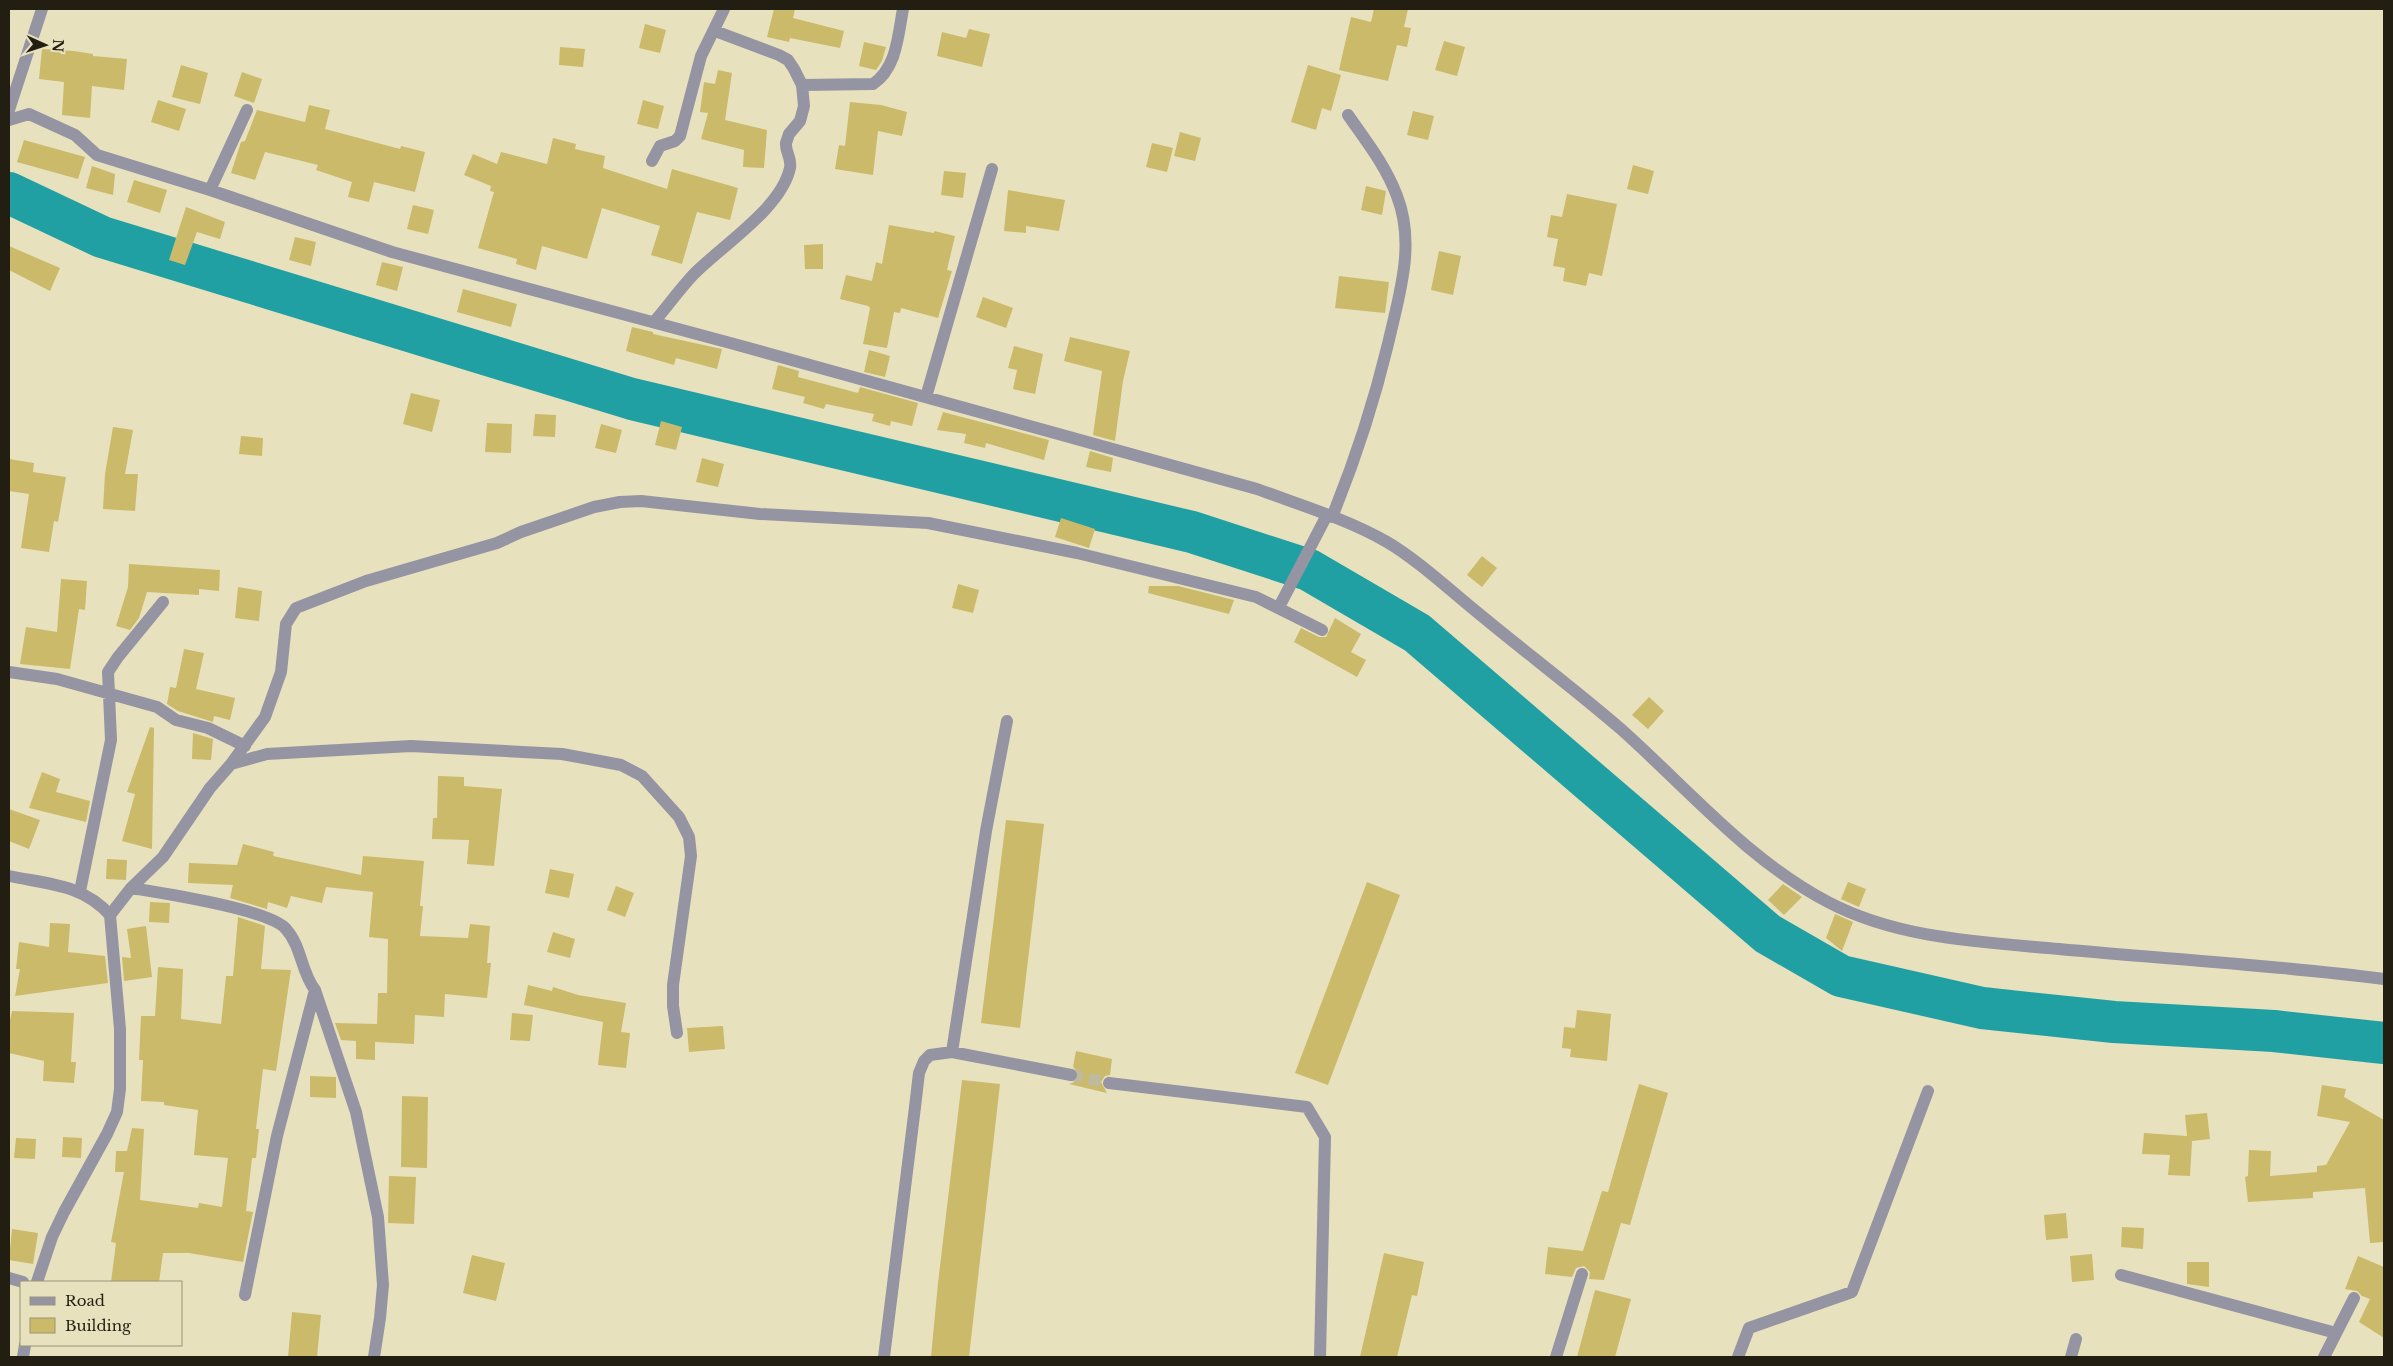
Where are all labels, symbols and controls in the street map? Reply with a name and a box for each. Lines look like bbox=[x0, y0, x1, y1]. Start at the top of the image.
north arrow bbox=[20, 20, 70, 70]
text: N bbox=[49, 39, 67, 53]
legend bbox=[20, 1281, 182, 1346]
text: Road bbox=[65, 1291, 105, 1310]
text: Building bbox=[65, 1316, 132, 1335]

